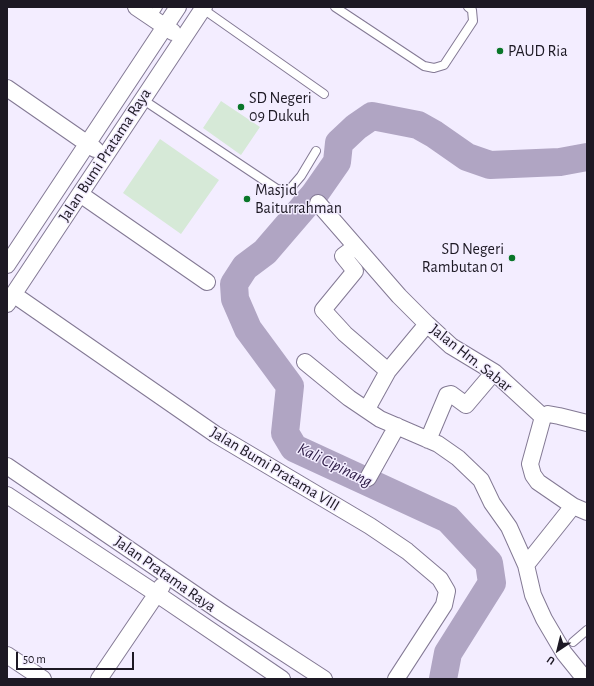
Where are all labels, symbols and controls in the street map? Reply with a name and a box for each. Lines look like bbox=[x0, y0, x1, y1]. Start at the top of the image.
place label: PAUD Ria bbox=[508, 41, 568, 61]
marker: PAUD Ria bbox=[495, 46, 505, 56]
street label: Jalan Bumi Pratama Raya bbox=[55, 85, 155, 225]
place label: SD Negeri 09 Dukuh bbox=[249, 88, 312, 126]
marker: SD Negeri 09 Dukuh bbox=[236, 102, 246, 112]
place label: Masjid Baiturrahman bbox=[255, 180, 342, 218]
marker: Masjid Baiturrahman bbox=[242, 194, 252, 204]
place label: SD Negeri Rambutan 01 bbox=[422, 239, 504, 277]
marker: SD Negeri Rambutan 01 bbox=[507, 253, 517, 263]
street label: Jalan Hm. Sabar bbox=[426, 320, 516, 396]
street label: Jalan Bumi Pratama VIII bbox=[207, 423, 343, 515]
water label: Kali Cipinang bbox=[294, 438, 376, 492]
street label: Jalan Pratama Raya bbox=[111, 532, 219, 616]
north arrow bbox=[538, 630, 578, 670]
scale bar bbox=[18, 644, 136, 670]
text: 50 m bbox=[23, 653, 46, 665]
text: U bbox=[545, 654, 557, 667]

